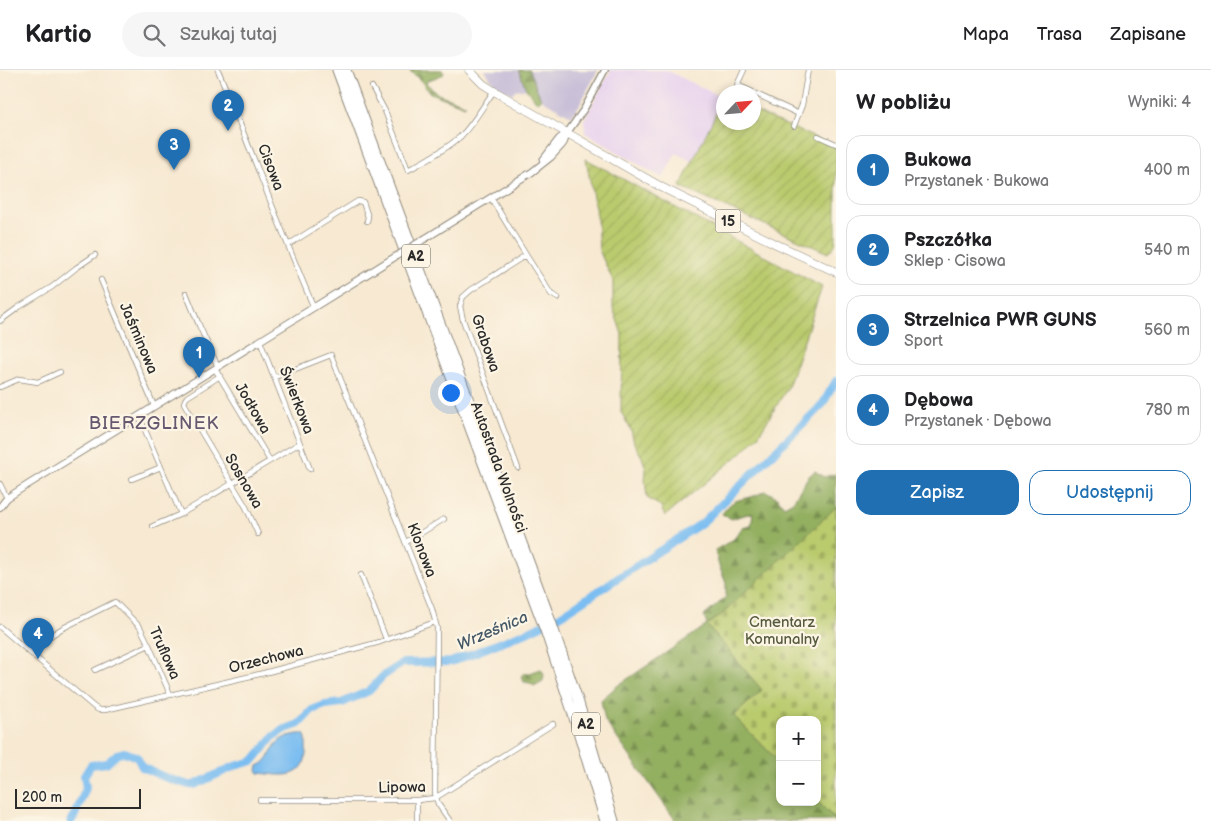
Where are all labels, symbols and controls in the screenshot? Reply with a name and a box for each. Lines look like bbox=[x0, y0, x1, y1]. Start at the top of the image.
search box bbox=[122, 12, 472, 57]
text: Kartio bbox=[25, 20, 92, 49]
icon: search bbox=[140, 21, 168, 49]
text: Szukaj tutaj bbox=[180, 23, 277, 46]
text: Mapa bbox=[962, 24, 1009, 45]
text: Trasa bbox=[1037, 24, 1082, 45]
text: Zapisane bbox=[1110, 24, 1186, 45]
north arrow bbox=[716, 85, 761, 130]
pin: 2 bbox=[212, 90, 244, 131]
text: W pobliżu bbox=[856, 90, 951, 115]
text: Wyniki: 4 bbox=[1128, 93, 1191, 112]
pin: 3 bbox=[158, 129, 190, 170]
street label: Cisowa bbox=[253, 141, 288, 193]
text: Bukowa bbox=[904, 149, 972, 172]
text: 1 bbox=[870, 161, 876, 180]
text: 400 m bbox=[1144, 161, 1190, 180]
text: Przystanek · Bukowa bbox=[904, 172, 1049, 191]
road number: 15 bbox=[716, 210, 740, 232]
text: Pszczółka bbox=[904, 229, 992, 252]
text: 2 bbox=[868, 241, 878, 260]
text: 540 m bbox=[1144, 241, 1190, 260]
road number: A2 bbox=[402, 245, 430, 268]
text: Sklep · Cisowa bbox=[904, 252, 1006, 271]
street label: Jaśminowa bbox=[115, 300, 162, 377]
text: Strzelnica PWR GUNS bbox=[904, 309, 1097, 332]
street label: Grabowa bbox=[467, 312, 504, 375]
text: 3 bbox=[868, 321, 878, 340]
text: 560 m bbox=[1144, 321, 1190, 340]
text: Sport bbox=[904, 332, 943, 351]
pin: 1 bbox=[183, 337, 215, 378]
street label: Świerkowa bbox=[275, 364, 318, 437]
street label: Jodłowa bbox=[230, 379, 275, 437]
your location bbox=[438, 380, 464, 406]
text: Dębowa bbox=[904, 389, 973, 412]
street label: Autostrada Wolności bbox=[466, 399, 531, 535]
text: 4 bbox=[868, 401, 878, 420]
text: 780 m bbox=[1146, 401, 1190, 420]
text: Przystanek · Dębowa bbox=[904, 412, 1052, 431]
district label: BIERZGLINEK bbox=[89, 413, 219, 434]
street label: Sosnowa bbox=[220, 450, 267, 512]
button: Zapisz bbox=[856, 470, 1019, 515]
button: Udostępnij bbox=[1029, 470, 1191, 515]
street label: Klonowa bbox=[402, 520, 441, 580]
water label: Wrześnica bbox=[454, 608, 531, 655]
park label: Cmentarz Komunalny bbox=[745, 613, 819, 649]
pin: 4 bbox=[22, 618, 54, 659]
street label: Truflowa bbox=[144, 624, 185, 683]
street label: Orzechowa bbox=[227, 641, 305, 678]
road number: A2 bbox=[572, 712, 600, 736]
map controls bbox=[776, 716, 821, 806]
button: + bbox=[776, 716, 821, 761]
button: − bbox=[776, 761, 821, 806]
street label: Lipowa bbox=[378, 778, 426, 797]
scale bar bbox=[15, 786, 141, 809]
text: 200 m bbox=[22, 789, 62, 806]

